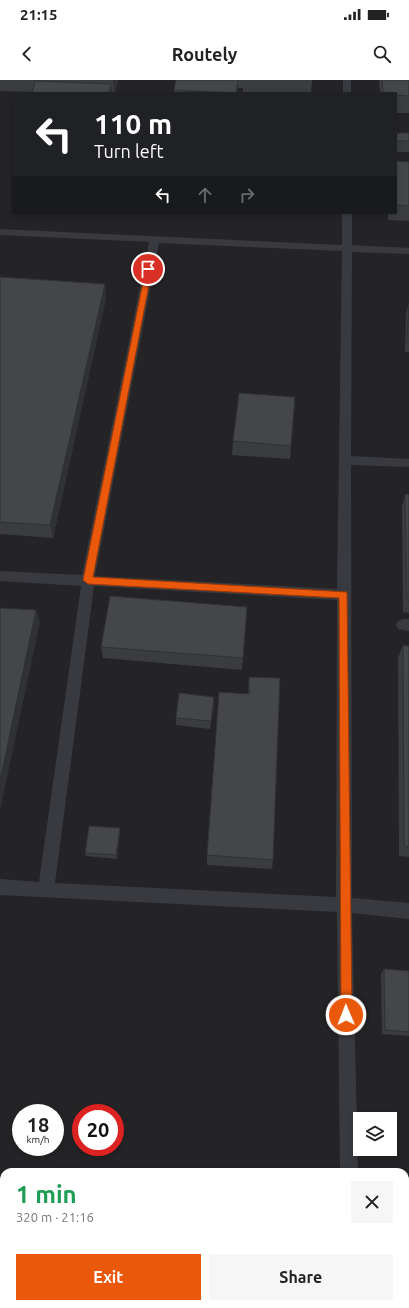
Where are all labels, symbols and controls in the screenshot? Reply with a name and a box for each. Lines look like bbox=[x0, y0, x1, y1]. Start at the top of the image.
text: 21:15 bbox=[20, 6, 58, 23]
icon: back bbox=[16, 43, 38, 65]
icon: search bbox=[371, 43, 393, 65]
text: Routely bbox=[172, 44, 237, 64]
icon: left bbox=[28, 108, 80, 160]
text: 110 m bbox=[94, 108, 172, 139]
text: Turn left bbox=[94, 141, 164, 161]
icon: left bbox=[152, 184, 174, 206]
icon: ahead bbox=[194, 184, 216, 206]
icon: right bbox=[236, 184, 258, 206]
pin bbox=[131, 252, 165, 286]
icon: arrive bbox=[137, 258, 159, 280]
position arrow bbox=[325, 994, 367, 1036]
speed limit sign: 20 bbox=[72, 1104, 124, 1156]
map controls bbox=[353, 1112, 397, 1156]
button: layers bbox=[353, 1112, 397, 1156]
text: 18 bbox=[27, 1113, 49, 1136]
text: km/h bbox=[26, 1134, 50, 1145]
text: 1 min bbox=[16, 1181, 77, 1208]
button: close bbox=[351, 1181, 393, 1223]
text: 320 m · 21:16 bbox=[16, 1210, 94, 1224]
button: Exit bbox=[16, 1254, 201, 1300]
button: Share bbox=[209, 1254, 393, 1300]

